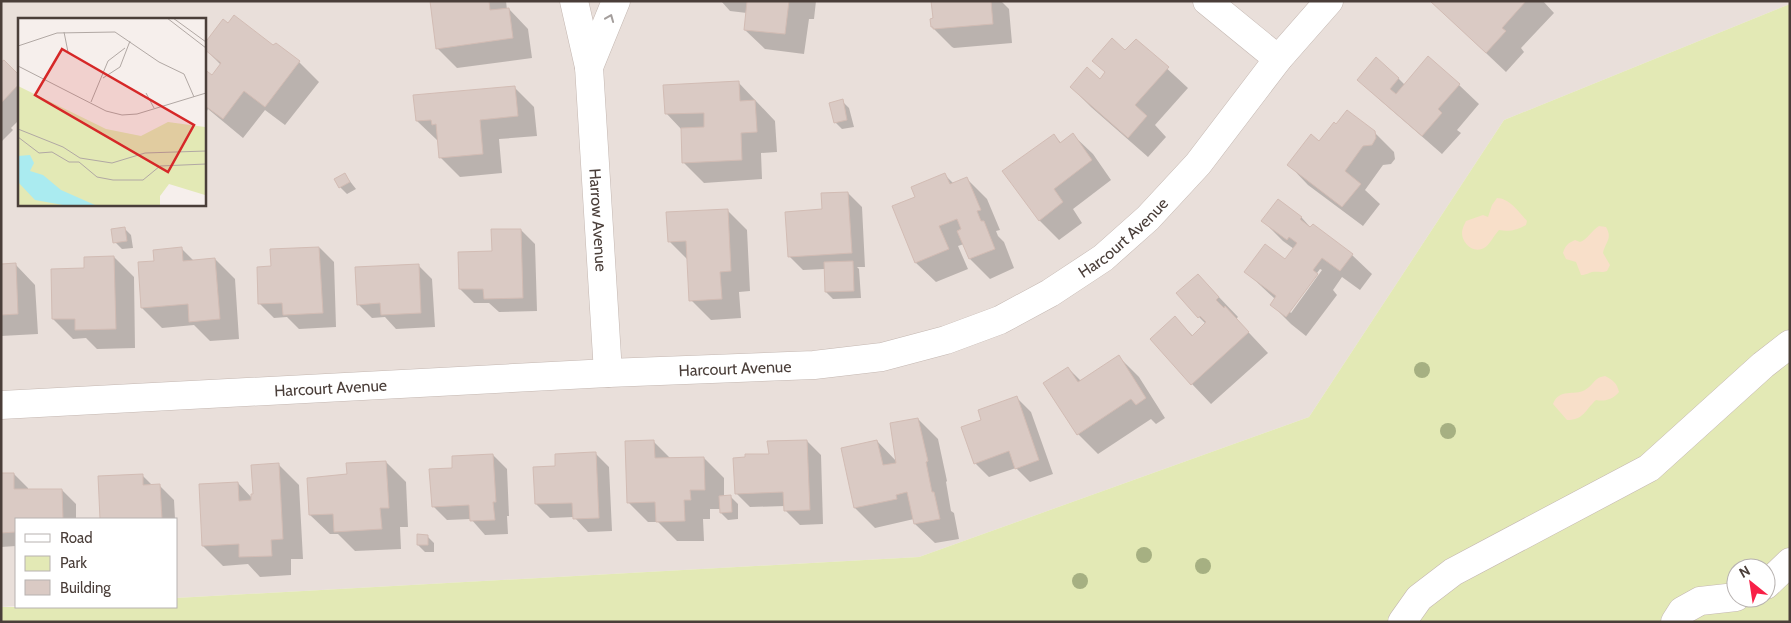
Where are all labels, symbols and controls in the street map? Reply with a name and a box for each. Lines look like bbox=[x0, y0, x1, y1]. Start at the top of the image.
one-way arrow bbox=[603, 14, 614, 23]
inset map bbox=[18, 18, 205, 205]
street label: Harrow Avenue bbox=[585, 168, 611, 272]
street label: Harcourt Avenue bbox=[1075, 194, 1172, 282]
street label: Harcourt Avenue bbox=[678, 357, 792, 380]
street label: Harcourt Avenue bbox=[274, 376, 387, 401]
legend bbox=[15, 518, 178, 608]
text: Road bbox=[60, 529, 93, 547]
text: Park bbox=[60, 554, 87, 572]
north arrow bbox=[1726, 558, 1776, 608]
text: N bbox=[1736, 561, 1753, 582]
text: Building bbox=[60, 579, 111, 597]

